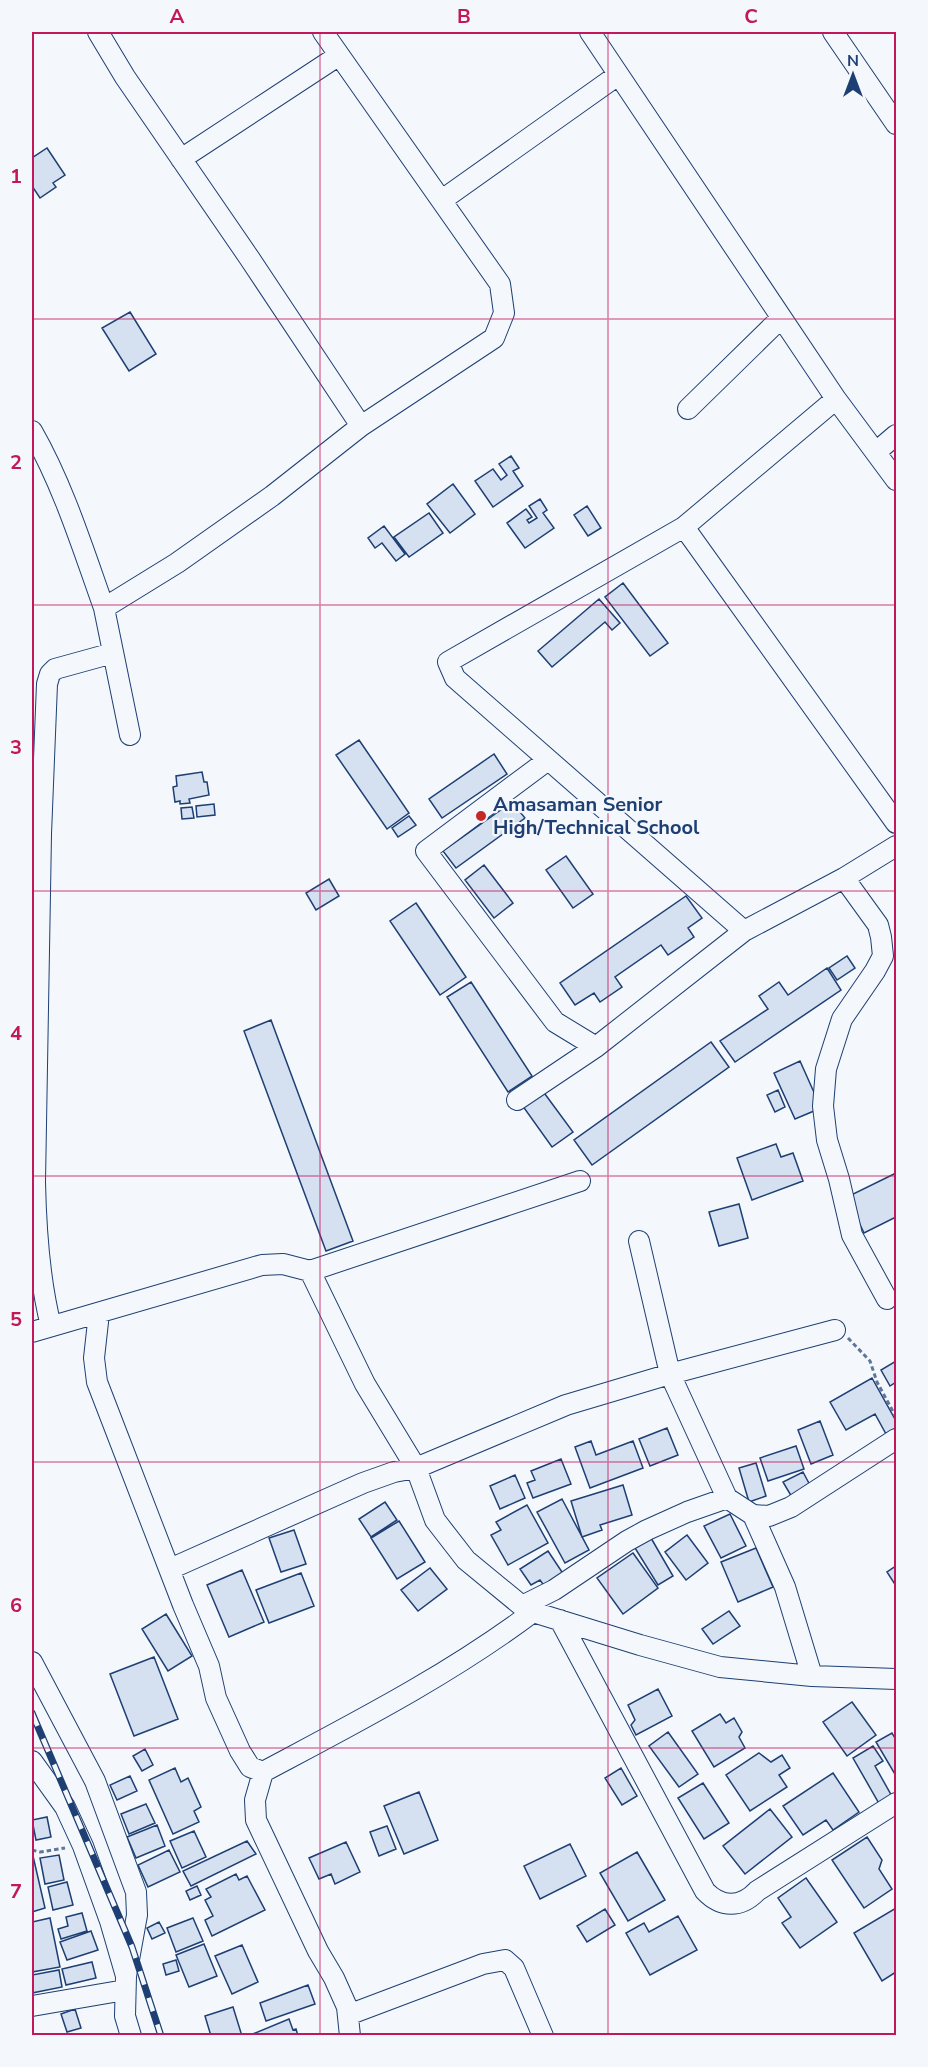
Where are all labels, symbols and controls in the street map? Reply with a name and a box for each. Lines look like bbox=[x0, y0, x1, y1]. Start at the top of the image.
text: A bbox=[170, 3, 185, 30]
text: B bbox=[457, 3, 471, 30]
text: C bbox=[744, 3, 758, 30]
north arrow bbox=[823, 45, 883, 105]
text: N bbox=[847, 50, 859, 72]
text: 1 bbox=[10, 163, 22, 190]
text: 2 bbox=[10, 449, 22, 476]
text: 3 bbox=[10, 734, 22, 761]
place label: Amasaman Senior High/Technical School bbox=[493, 791, 700, 841]
marker: Amasaman Senior High/Technical School bbox=[474, 809, 488, 823]
text: 4 bbox=[10, 1020, 22, 1047]
text: 5 bbox=[10, 1306, 22, 1333]
text: 6 bbox=[10, 1592, 22, 1619]
text: 7 bbox=[10, 1878, 22, 1905]

